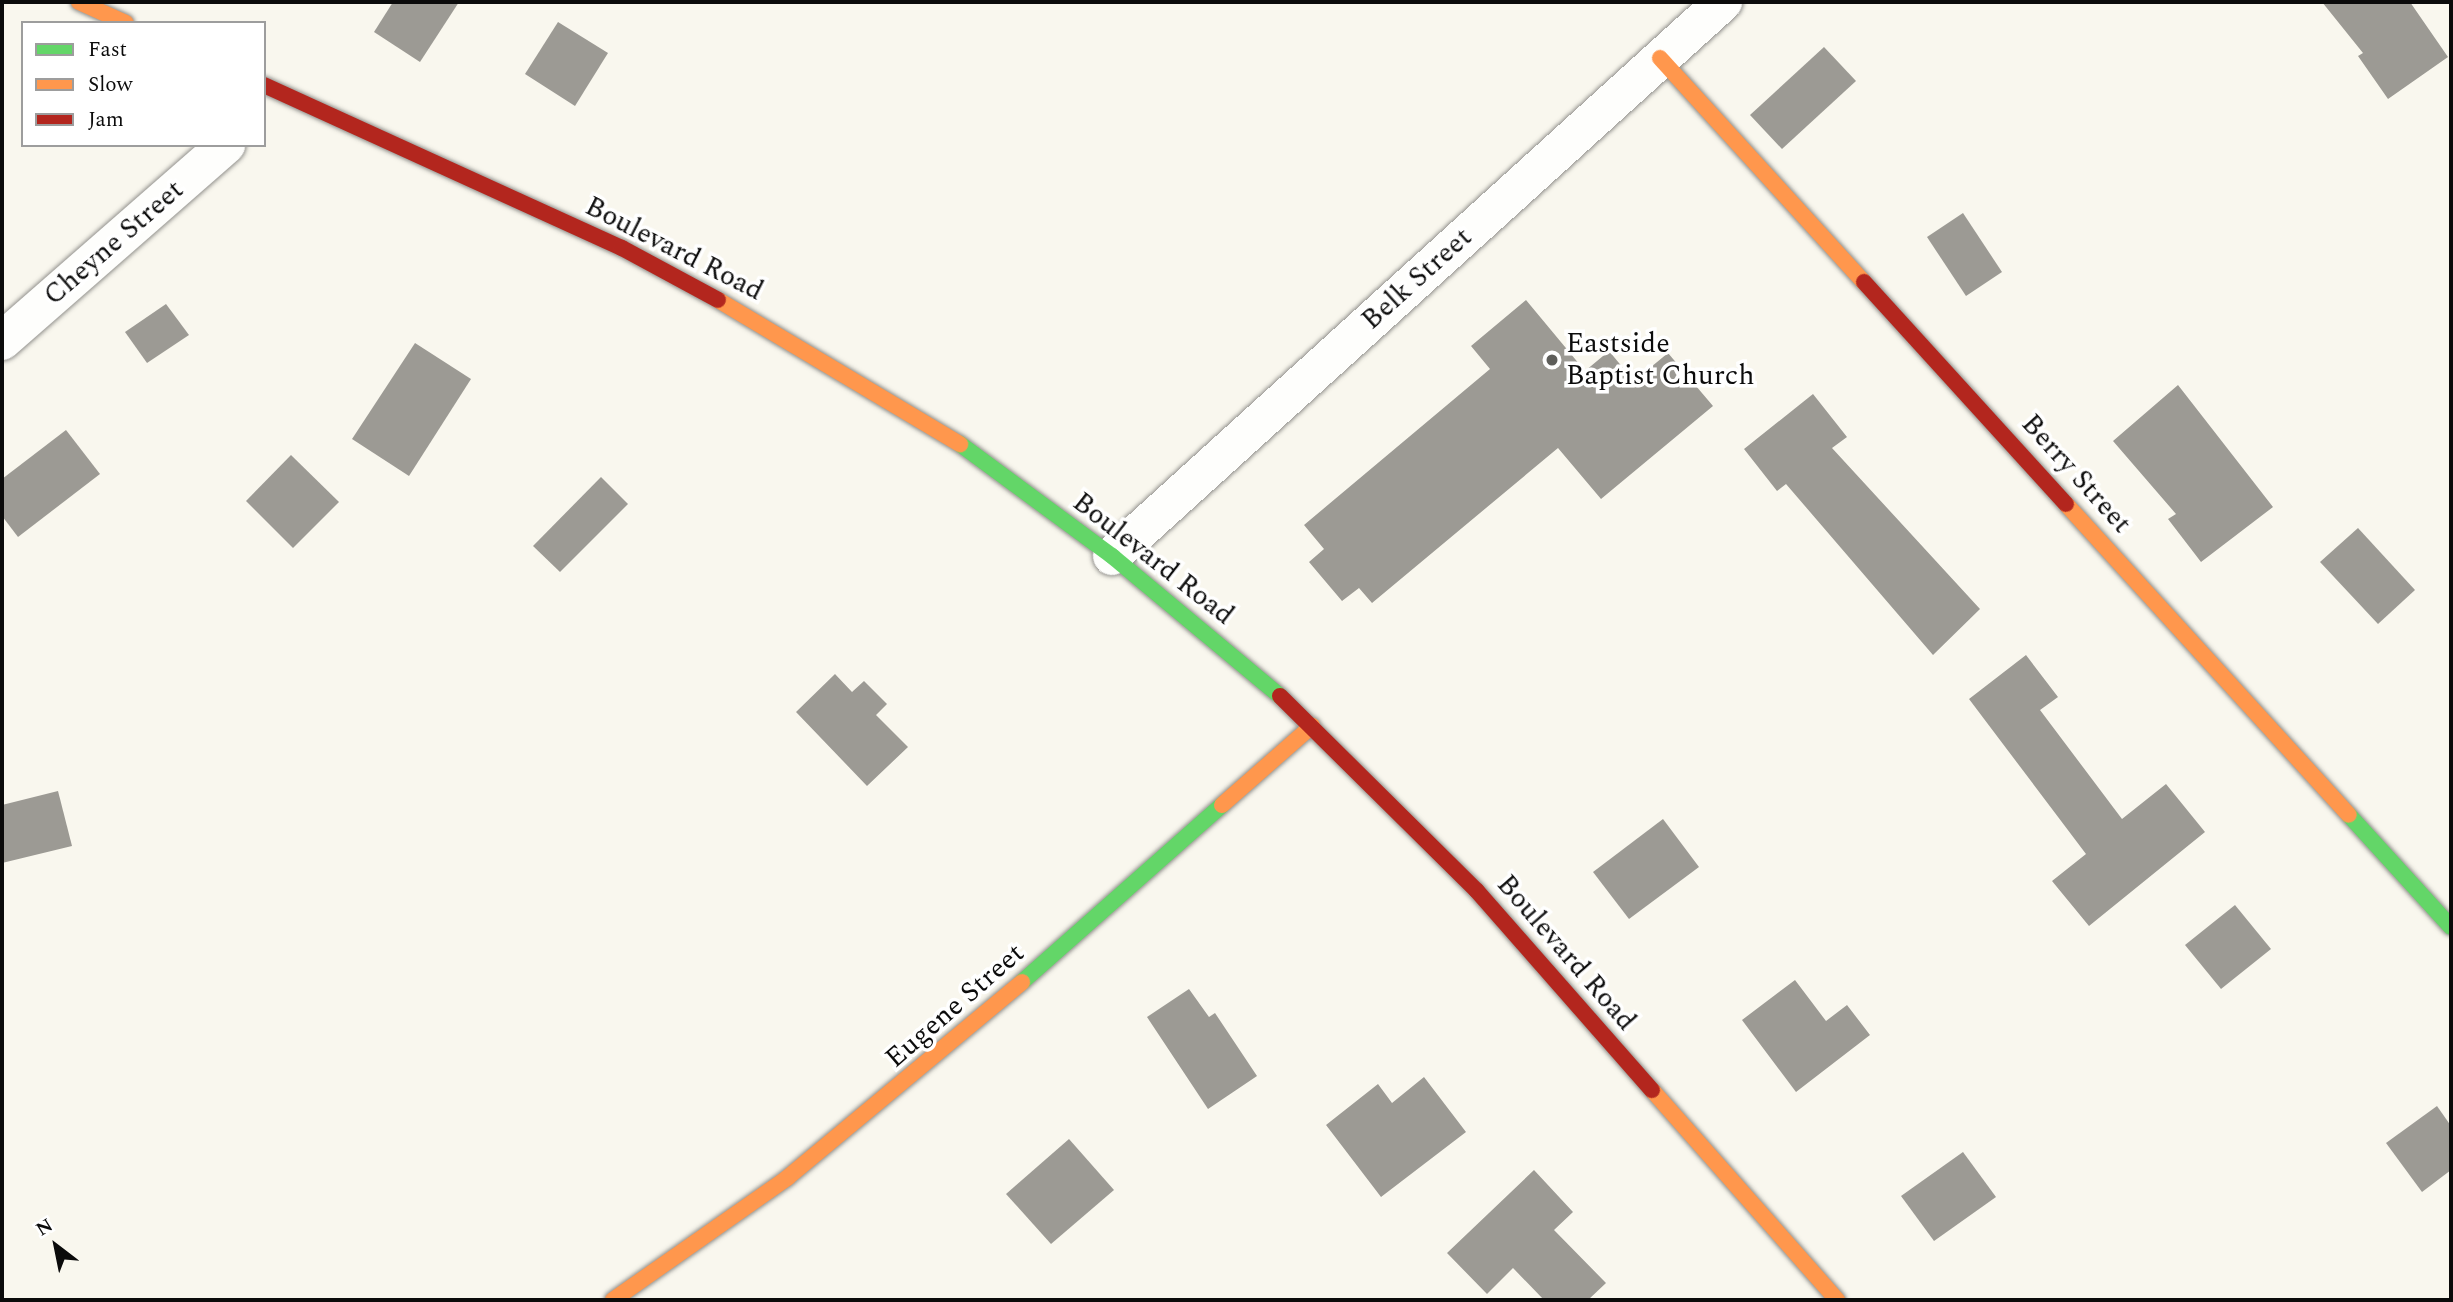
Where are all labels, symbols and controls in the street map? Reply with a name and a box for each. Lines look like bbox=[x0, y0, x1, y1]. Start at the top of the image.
legend bbox=[21, 21, 266, 147]
text: Fast bbox=[88, 34, 127, 66]
text: Slow bbox=[88, 69, 132, 101]
text: Jam bbox=[88, 104, 124, 136]
street label: Cheyne Street bbox=[37, 173, 191, 313]
street label: Boulevard Road bbox=[579, 190, 769, 308]
street label: Belk Street bbox=[1355, 221, 1479, 337]
place label: Eastside Baptist Church bbox=[1566, 327, 1755, 393]
marker: Eastside Baptist Church bbox=[1544, 352, 1560, 368]
street label: Berry Street bbox=[2014, 408, 2138, 540]
street label: Boulevard Road bbox=[1066, 486, 1240, 632]
street label: Boulevard Road bbox=[1489, 868, 1643, 1038]
street label: Eugene Street bbox=[879, 937, 1031, 1075]
north arrow bbox=[21, 1211, 91, 1281]
text: N bbox=[30, 1211, 59, 1244]

